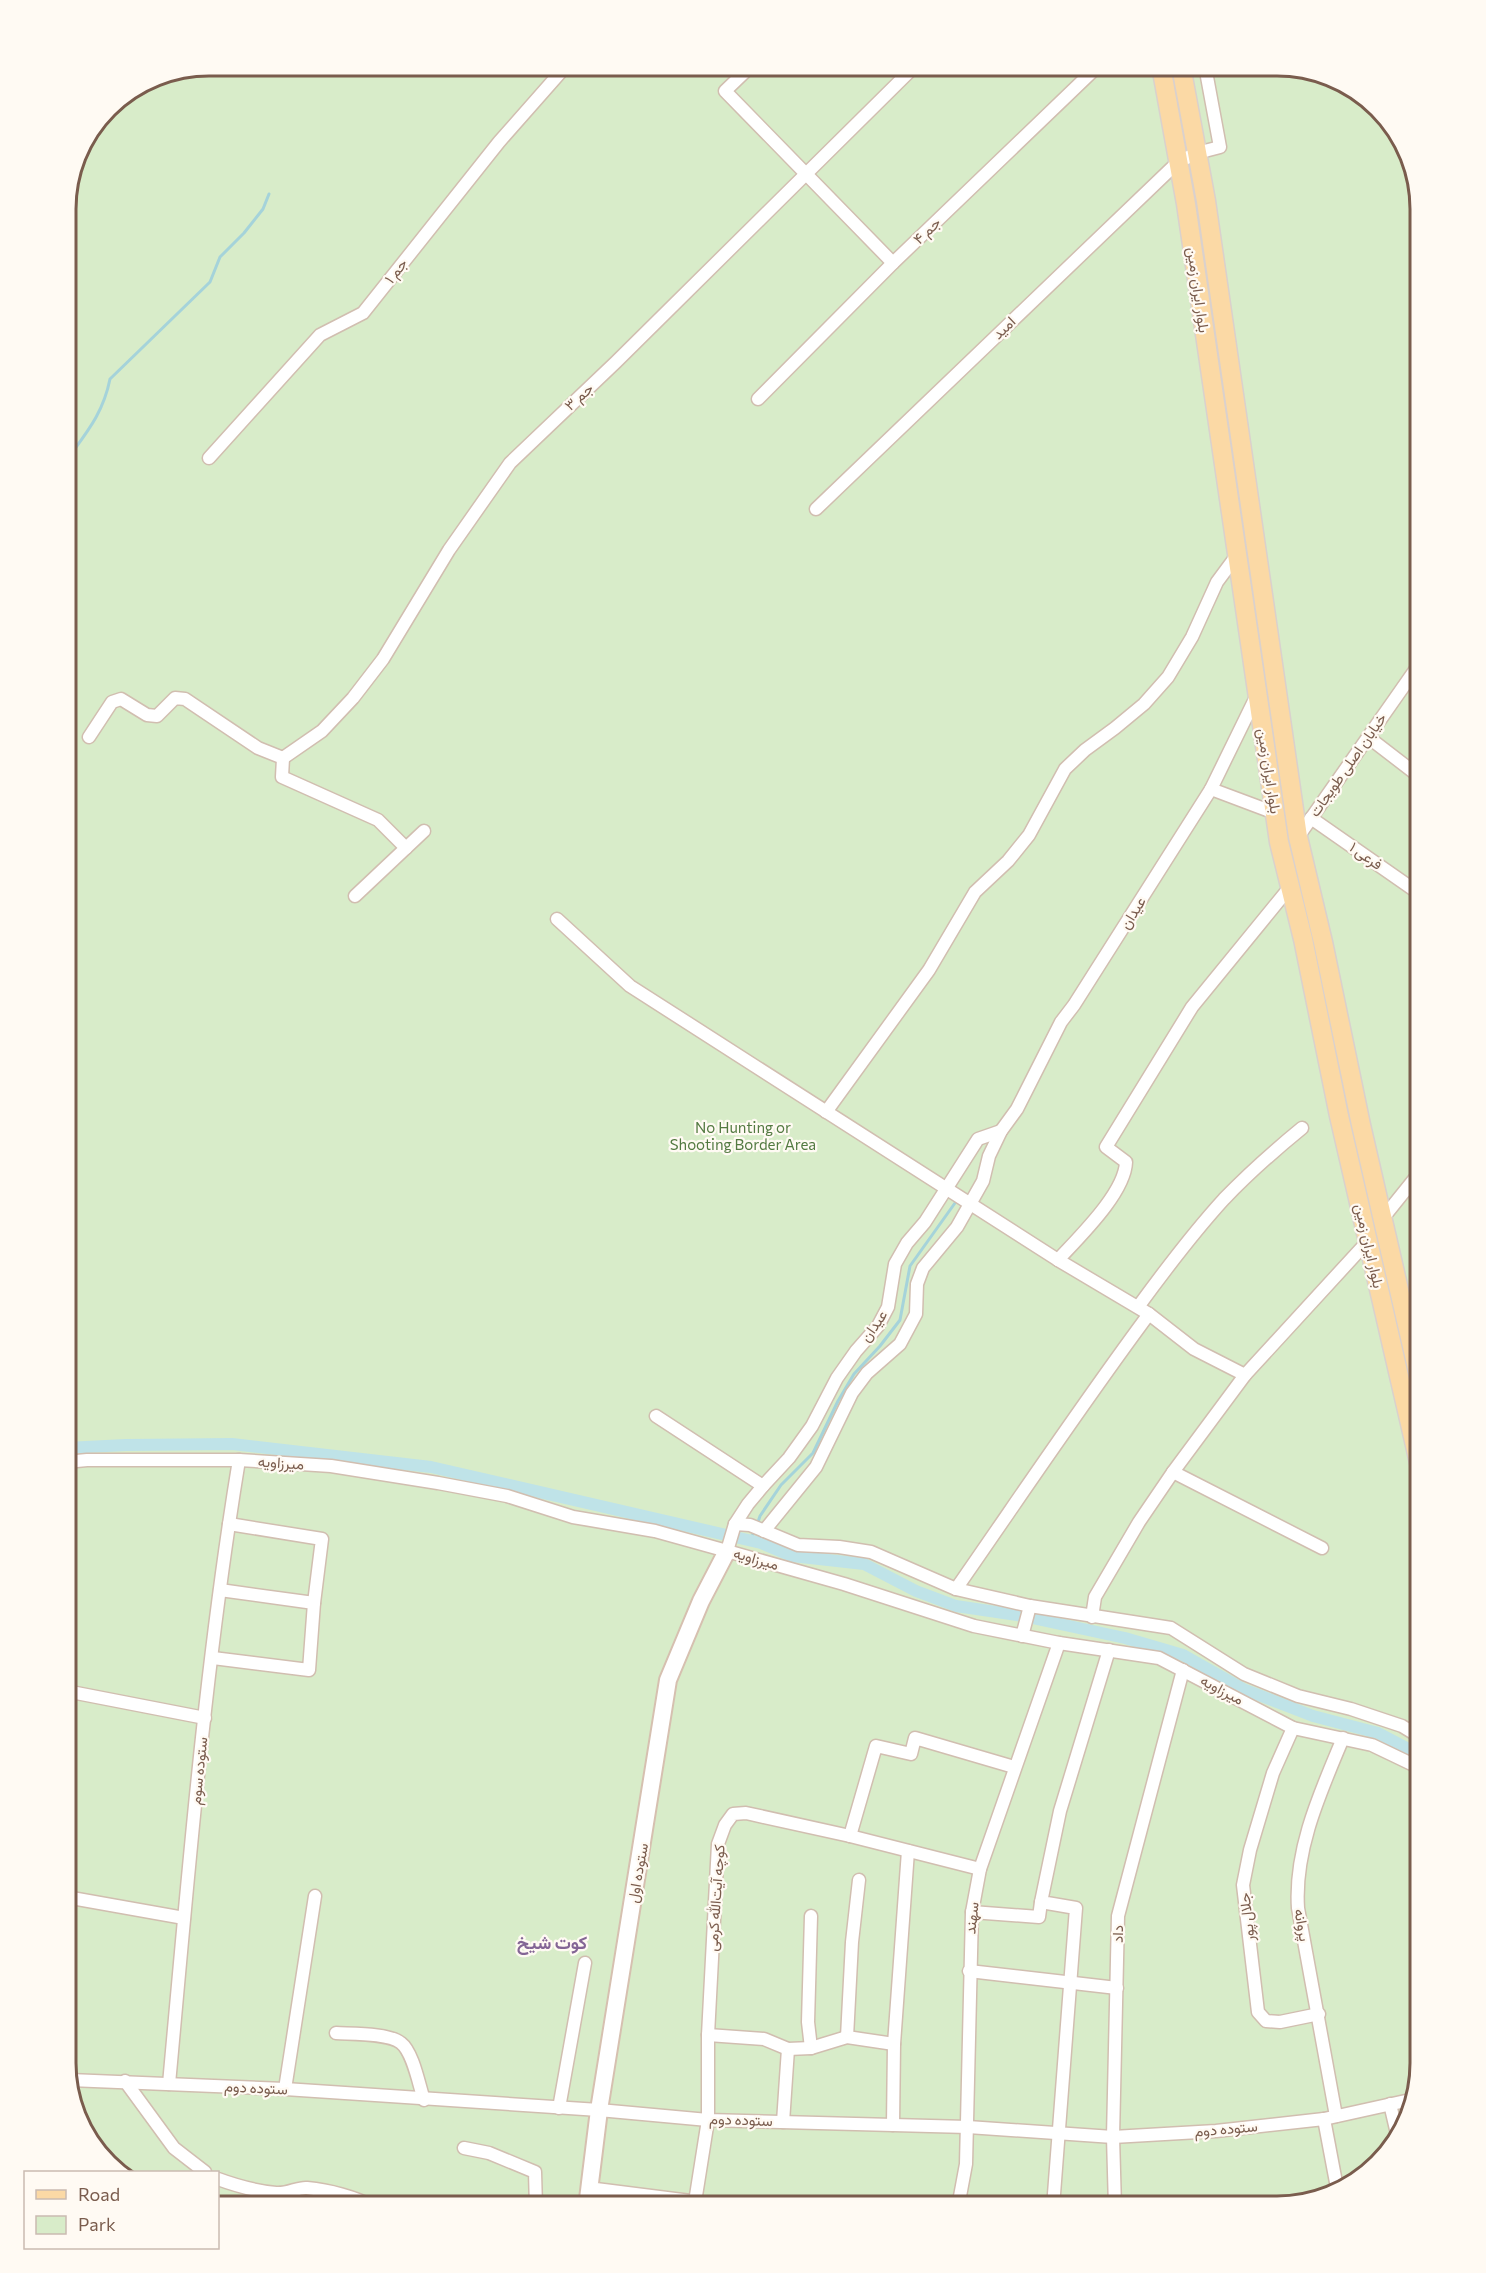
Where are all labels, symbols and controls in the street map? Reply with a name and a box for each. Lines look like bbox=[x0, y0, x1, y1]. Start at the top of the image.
street label: جم ۴ bbox=[909, 213, 945, 249]
street label: بلوار ایران زمین bbox=[1182, 246, 1214, 334]
street label: جم ۱ bbox=[380, 254, 412, 288]
street label: امید bbox=[988, 312, 1019, 343]
street label: جم ۳ bbox=[560, 379, 598, 415]
street label: خیابان اصلی طویجات bbox=[1305, 709, 1391, 821]
street label: بلوار ایران زمین bbox=[1252, 727, 1286, 815]
street label: فرعی ۱ bbox=[1345, 837, 1387, 875]
street label: عیدان bbox=[1115, 893, 1150, 933]
park label: No Hunting or Shooting Border Area bbox=[670, 1118, 816, 1153]
street label: بلوار ایران زمین bbox=[1350, 1202, 1388, 1290]
street label: عیدان bbox=[856, 1306, 891, 1345]
street label: میرزاویه bbox=[257, 1451, 305, 1474]
street label: میرزاویه bbox=[731, 1543, 781, 1574]
street label: میرزاویه bbox=[1197, 1670, 1247, 1709]
street label: ستوده سوم bbox=[185, 1736, 213, 1806]
street label: ستوده اول bbox=[623, 1841, 652, 1904]
street label: کوچه آیت‌الله کرمی bbox=[702, 1844, 730, 1952]
street label: جلال پور bbox=[1235, 1892, 1260, 1943]
street label: سهند bbox=[960, 1901, 983, 1935]
street label: پروانه bbox=[1289, 1907, 1315, 1943]
street label: داد bbox=[1108, 1925, 1126, 1943]
district label: کوت شیخ bbox=[517, 1931, 587, 1955]
street label: ستوده دوم bbox=[224, 2076, 288, 2100]
street label: ستوده دوم bbox=[709, 2109, 773, 2131]
street label: ستوده دوم bbox=[1193, 2116, 1259, 2142]
legend bbox=[24, 2171, 219, 2249]
text: Road bbox=[78, 2183, 120, 2205]
text: Park bbox=[78, 2213, 116, 2235]

